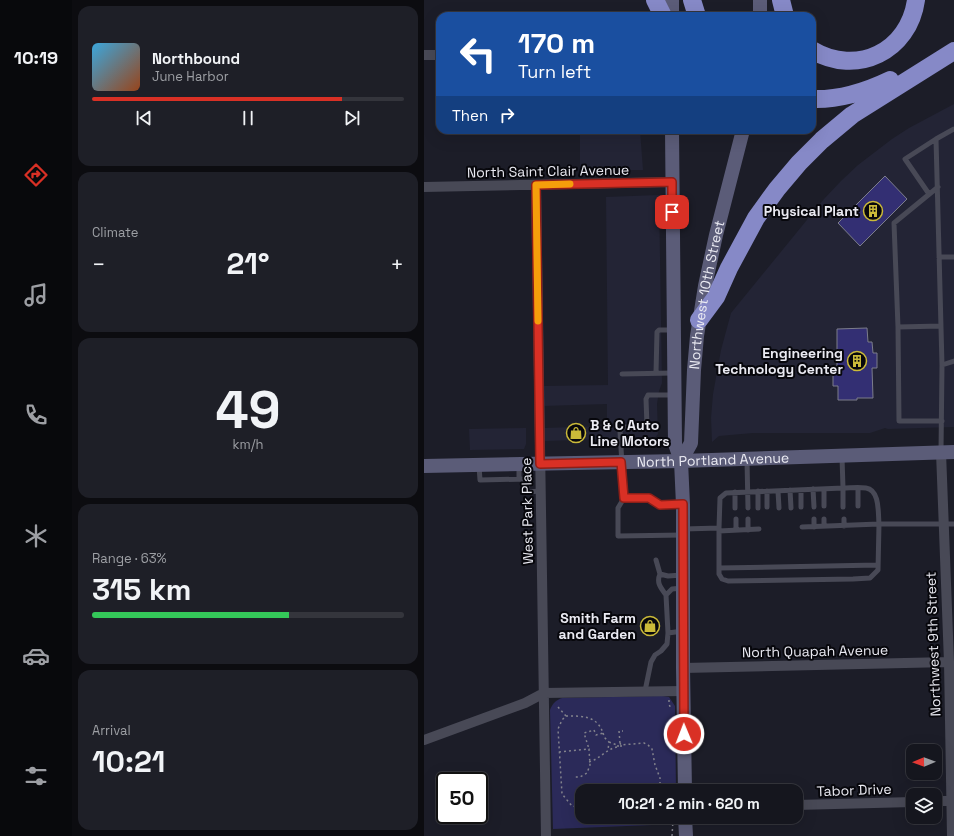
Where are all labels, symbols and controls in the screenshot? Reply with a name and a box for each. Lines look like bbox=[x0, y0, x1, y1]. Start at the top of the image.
text: 170 m bbox=[518, 25, 595, 61]
icon: left bbox=[452, 28, 504, 80]
text: 10:19 bbox=[14, 46, 58, 69]
text: Northbound bbox=[152, 49, 240, 68]
text: Turn left bbox=[518, 60, 591, 83]
text: June Harbor bbox=[152, 68, 229, 85]
icon: right bbox=[496, 104, 518, 126]
text: Then bbox=[452, 106, 488, 125]
icon: previous bbox=[133, 107, 155, 129]
icon: pause bbox=[237, 107, 259, 129]
icon: next bbox=[341, 107, 363, 129]
icon: directions bbox=[22, 161, 50, 189]
street label: North Saint Clair Avenue bbox=[467, 161, 629, 181]
pin bbox=[655, 195, 689, 229]
building icon: Physical Plant bbox=[862, 200, 884, 222]
icon: arrive bbox=[661, 201, 683, 223]
place label: Physical Plant bbox=[764, 202, 859, 220]
street label: Northwest 10th Street bbox=[685, 218, 728, 370]
text: Climate bbox=[92, 224, 138, 241]
text: 21° bbox=[226, 244, 270, 283]
text: − bbox=[92, 250, 106, 278]
text: + bbox=[390, 250, 404, 278]
icon: music bbox=[22, 281, 50, 309]
place label: Engineering Technology Center bbox=[715, 344, 843, 378]
building icon: Engineering Technology Center bbox=[846, 350, 868, 372]
text: 49 bbox=[215, 377, 281, 443]
icon: phone bbox=[22, 401, 50, 429]
place label: B & C Auto Line Motors bbox=[590, 416, 670, 450]
shop icon: B & C Auto Line Motors bbox=[565, 422, 587, 444]
text: km/h bbox=[233, 436, 263, 453]
street label: North Portland Avenue bbox=[637, 448, 789, 471]
street label: West Park Place bbox=[517, 458, 537, 564]
icon: climate bbox=[22, 522, 50, 550]
text: Range · 63% bbox=[92, 550, 167, 567]
text: 315 km bbox=[92, 570, 191, 609]
street label: Northwest 9th Street bbox=[921, 571, 945, 717]
place label: Smith Farm and Garden bbox=[559, 609, 636, 643]
shop icon: Smith Farm and Garden bbox=[639, 615, 661, 637]
street label: North Quapah Avenue bbox=[742, 641, 888, 661]
icon: car bbox=[22, 642, 50, 670]
position arrow bbox=[663, 713, 705, 755]
text: Arrival bbox=[92, 722, 131, 739]
text: 10:21 bbox=[92, 742, 165, 781]
north arrow bbox=[906, 744, 942, 780]
map controls bbox=[906, 744, 942, 824]
icon: filters bbox=[22, 762, 50, 790]
speed limit sign: 50 bbox=[436, 772, 488, 824]
street label: Tabor Drive bbox=[816, 780, 892, 800]
button: layers bbox=[906, 788, 942, 824]
text: 10:21 · 2 min · 620 m bbox=[618, 794, 760, 813]

